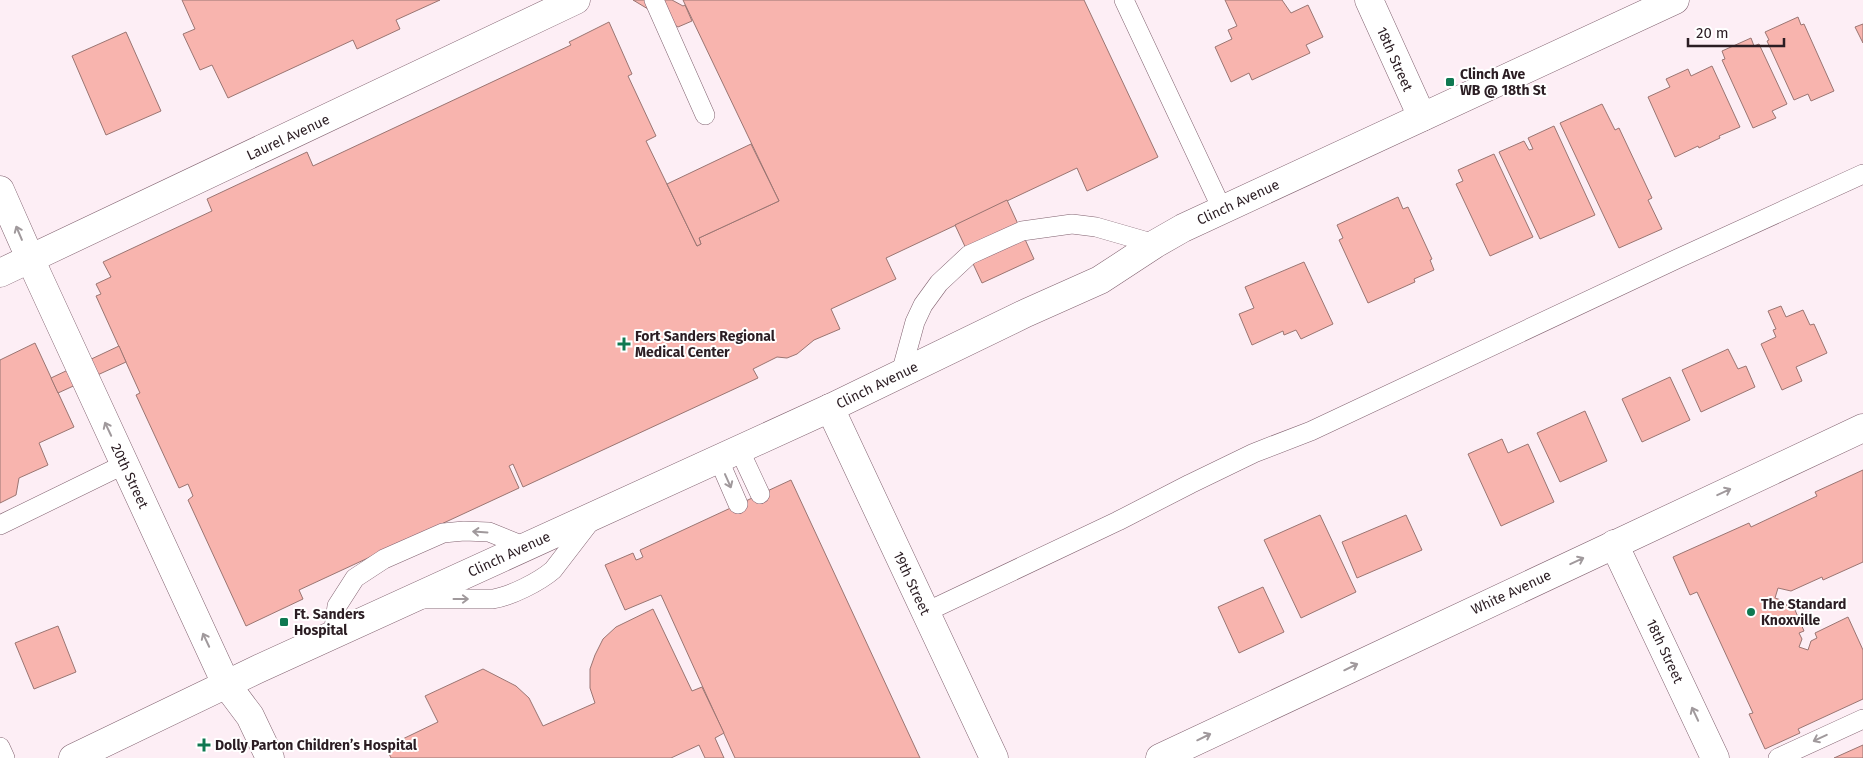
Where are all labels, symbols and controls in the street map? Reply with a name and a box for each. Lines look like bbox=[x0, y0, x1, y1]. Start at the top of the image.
scale bar bbox=[1688, 15, 1784, 47]
street label: 18th Street bbox=[1373, 24, 1417, 95]
text: 20 m bbox=[1696, 24, 1729, 42]
place label: Clinch Ave WB @ 18th St bbox=[1460, 66, 1547, 99]
marker: Clinch Ave WB @ 18th St bbox=[1444, 76, 1456, 88]
street label: Laurel Avenue bbox=[244, 111, 332, 164]
street label: Clinch Avenue bbox=[1194, 176, 1282, 229]
one-way arrow bbox=[13, 226, 23, 241]
place label: Fort Sanders Regional Medical Center bbox=[635, 328, 776, 361]
marker: Fort Sanders Regional Medical Center bbox=[617, 337, 631, 351]
street label: Clinch Avenue bbox=[833, 358, 921, 413]
one-way arrow bbox=[103, 422, 112, 437]
street label: 20th Street bbox=[107, 441, 152, 512]
one-way arrow bbox=[724, 473, 734, 488]
one-way arrow bbox=[1716, 487, 1731, 497]
one-way arrow bbox=[472, 527, 488, 536]
street label: Clinch Avenue bbox=[465, 528, 553, 581]
street label: 19th Street bbox=[889, 549, 934, 619]
one-way arrow bbox=[1569, 556, 1584, 566]
street label: White Avenue bbox=[1468, 566, 1554, 618]
one-way arrow bbox=[452, 594, 468, 604]
place label: The Standard Knoxville bbox=[1761, 596, 1846, 629]
place label: Ft. Sanders Hospital bbox=[294, 606, 365, 639]
marker: The Standard Knoxville bbox=[1745, 606, 1757, 618]
marker: Ft. Sanders Hospital bbox=[278, 616, 290, 628]
street label: 18th Street bbox=[1642, 616, 1687, 687]
one-way arrow bbox=[201, 633, 210, 648]
one-way arrow bbox=[1343, 662, 1358, 672]
one-way arrow bbox=[1689, 707, 1699, 722]
one-way arrow bbox=[1196, 732, 1211, 741]
one-way arrow bbox=[1813, 734, 1828, 744]
place label: Dolly Parton Children’s Hospital bbox=[215, 737, 418, 754]
marker: Dolly Parton Children’s Hospital bbox=[197, 738, 211, 752]

